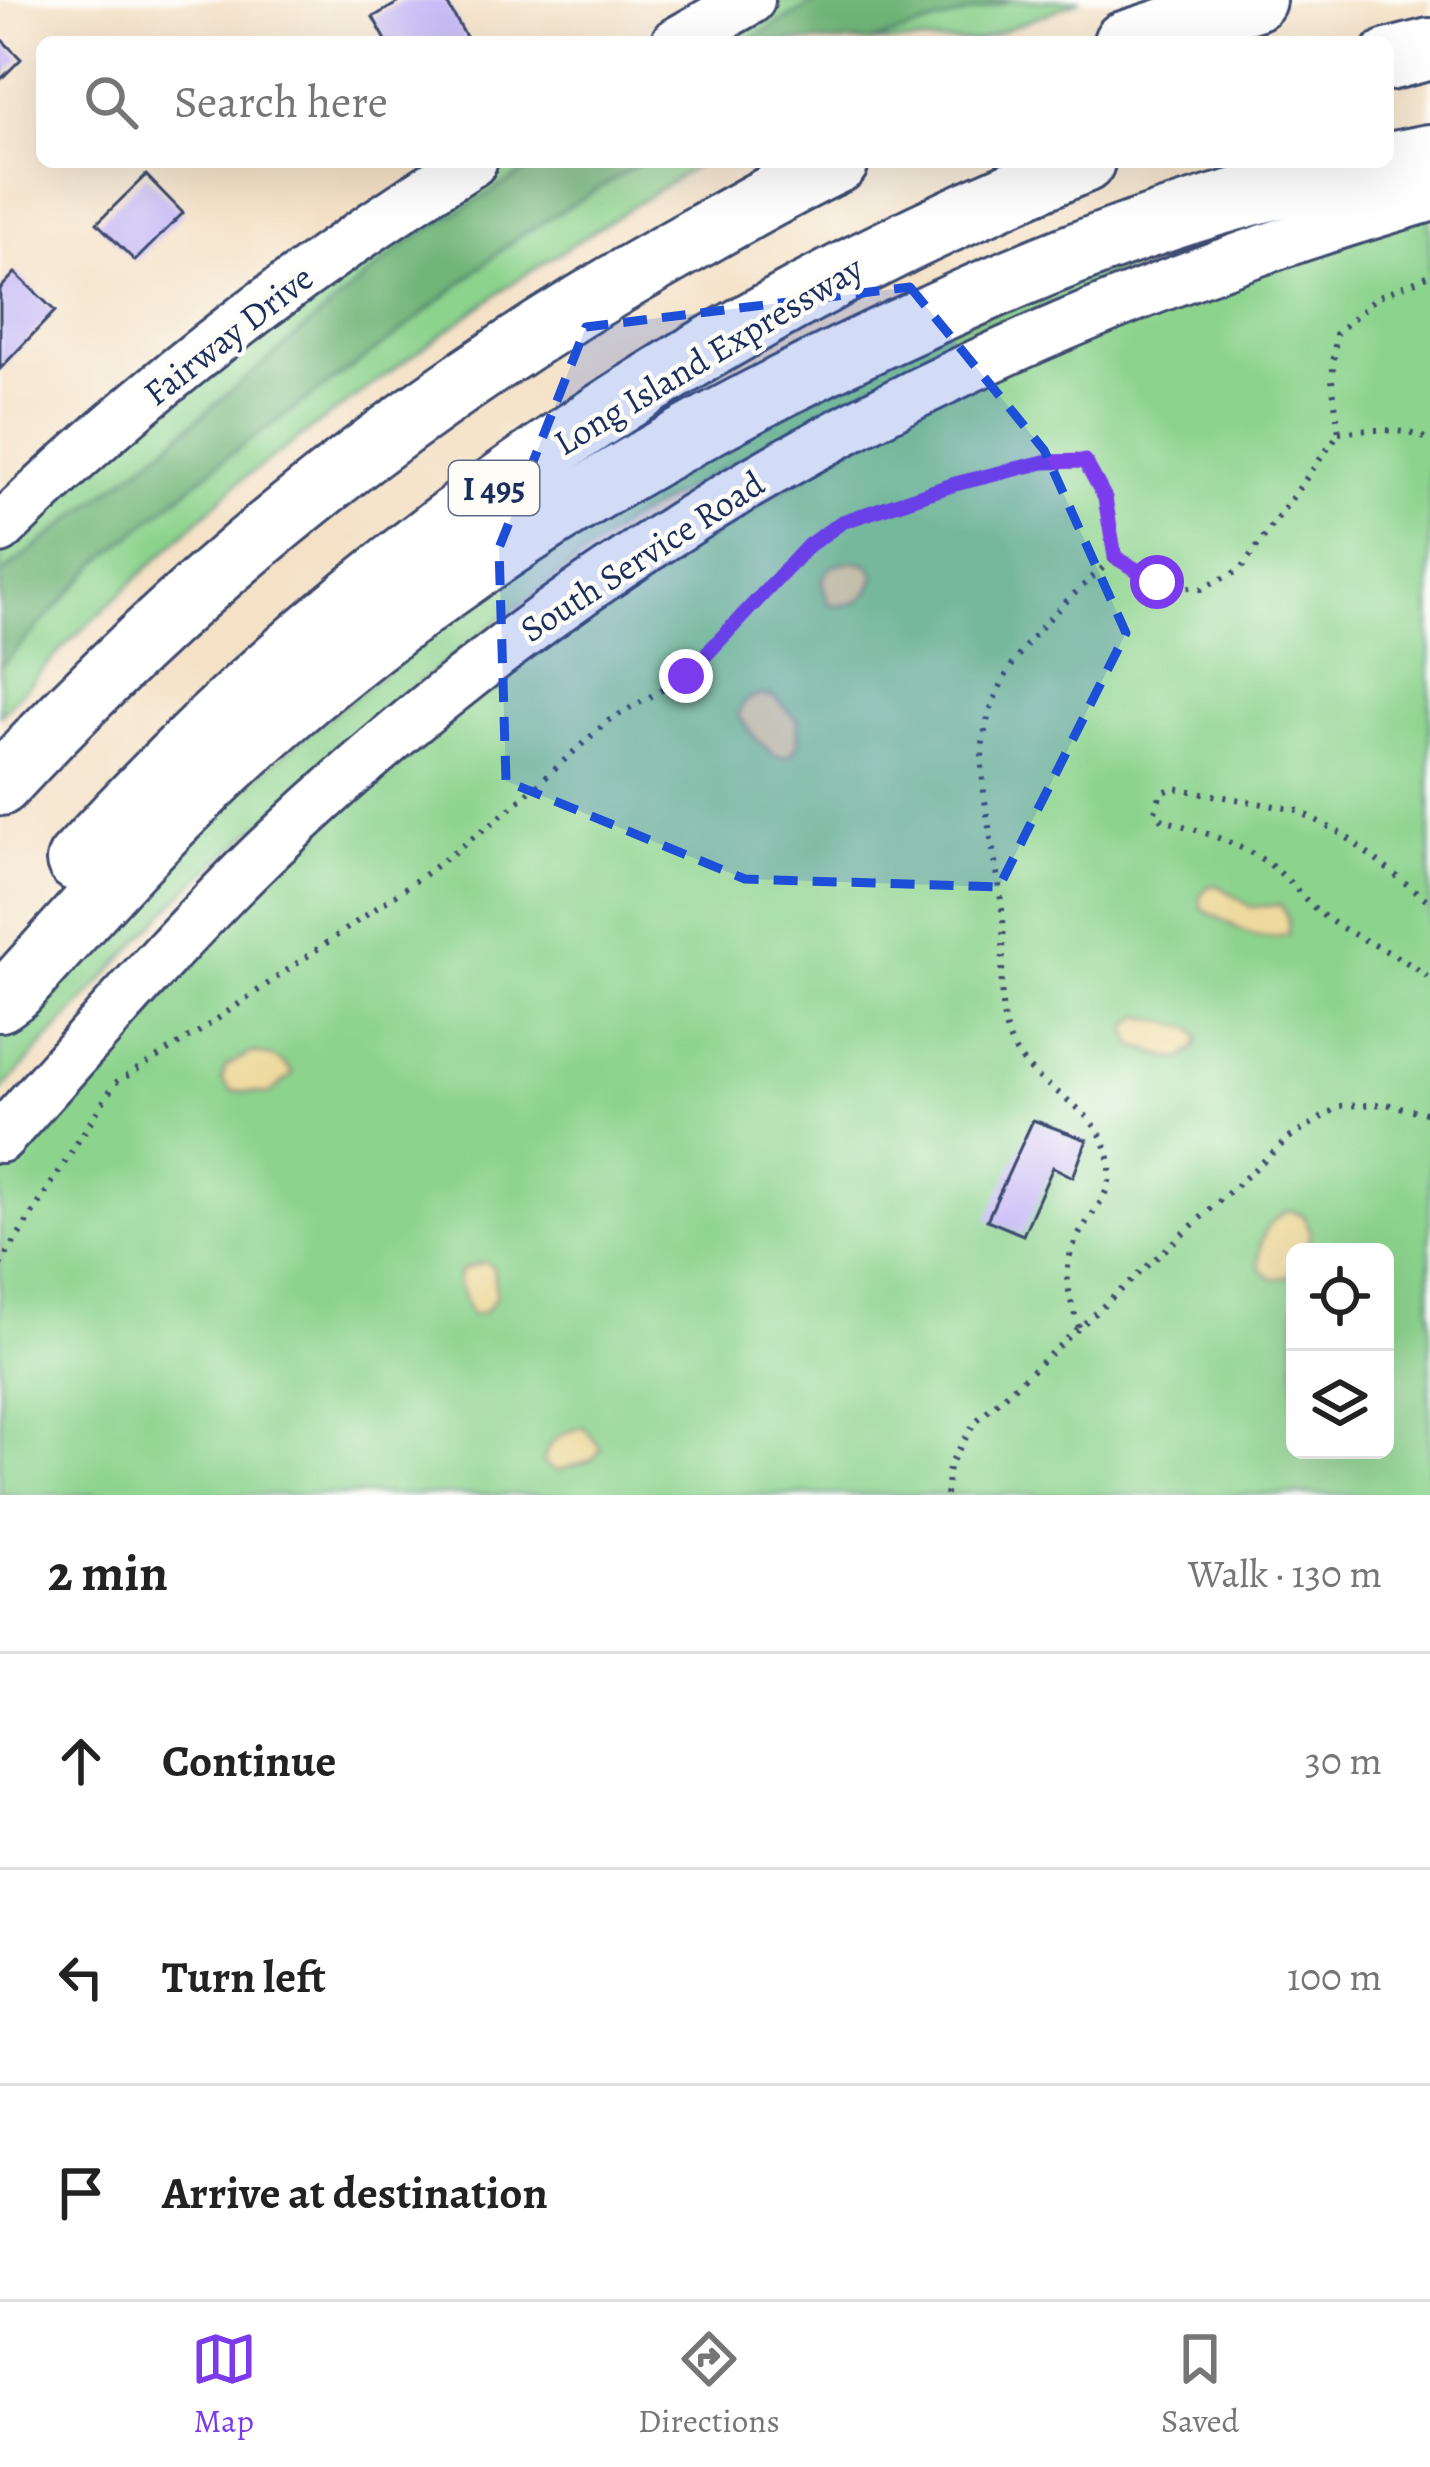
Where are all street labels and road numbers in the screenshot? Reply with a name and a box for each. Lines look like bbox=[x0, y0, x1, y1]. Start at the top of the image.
street label: Long Island Expressway bbox=[544, 243, 872, 467]
street label: Fairway Drive bbox=[133, 253, 323, 417]
street label: South Service Road bbox=[510, 458, 774, 653]
road number: I 495 bbox=[449, 461, 539, 515]

